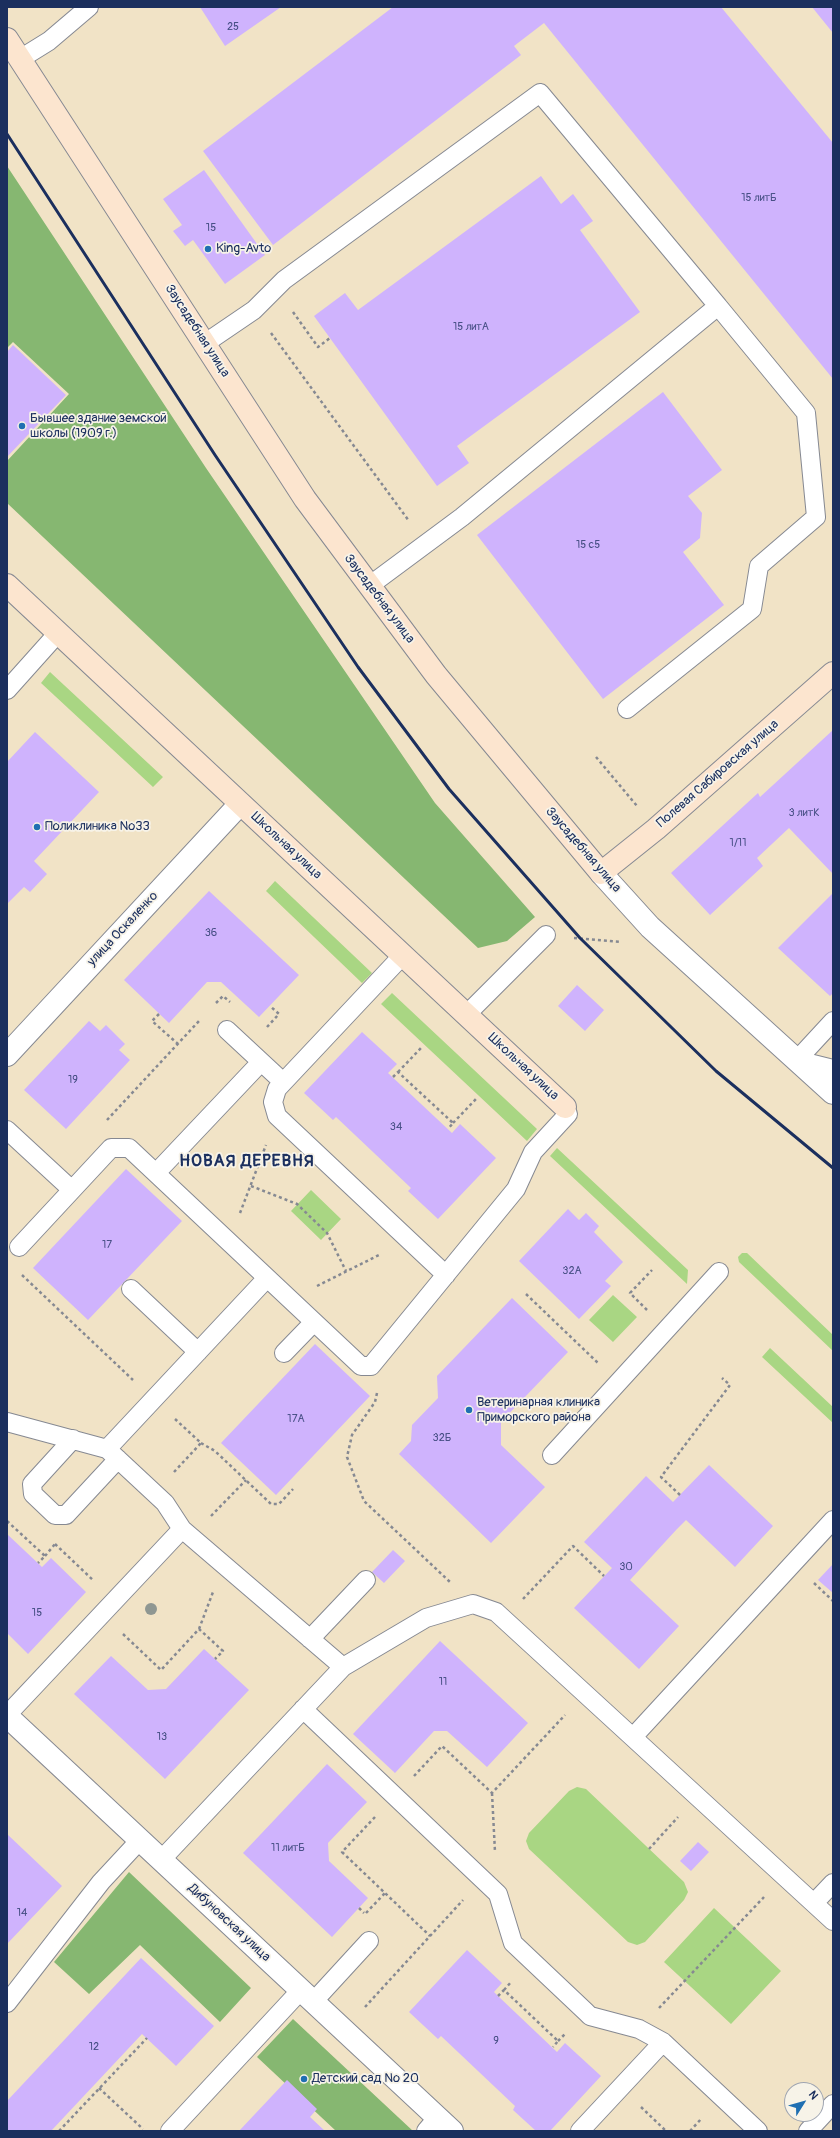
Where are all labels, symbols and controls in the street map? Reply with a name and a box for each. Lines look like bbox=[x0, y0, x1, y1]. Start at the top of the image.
house number: 25 bbox=[227, 20, 239, 34]
house number: 15 литБ bbox=[741, 191, 777, 205]
house number: 15 bbox=[206, 221, 216, 235]
place label: King-Avto bbox=[216, 241, 271, 257]
marker: King-Avto bbox=[203, 244, 213, 254]
street label: Заусадебная улица bbox=[161, 282, 233, 380]
house number: 15 литА bbox=[453, 320, 489, 334]
place label: Бывшее здание земской школы (1909 г.) bbox=[30, 411, 167, 442]
marker: Бывшее здание земской школы (1909 г.) bbox=[17, 421, 27, 431]
house number: 15 с5 bbox=[576, 538, 600, 552]
street label: Заусадебная улица bbox=[340, 551, 418, 647]
street label: Полевая Сабировская улица bbox=[654, 717, 782, 831]
street label: Заусадебная улица bbox=[542, 804, 624, 896]
house number: 3 литК bbox=[788, 806, 820, 820]
street label: Школьная улица bbox=[247, 809, 325, 883]
place label: Поликлиника №33 bbox=[45, 819, 150, 835]
marker: Поликлиника №33 bbox=[32, 822, 42, 832]
house number: 1/11 bbox=[730, 836, 746, 850]
street label: улица Оскаленко bbox=[84, 888, 162, 970]
house number: 36 bbox=[205, 926, 217, 940]
street label: Школьная улица bbox=[484, 1030, 562, 1104]
house number: 19 bbox=[68, 1073, 78, 1087]
house number: 34 bbox=[390, 1120, 402, 1134]
district label: НОВАЯ ДЕРЕВНЯ bbox=[179, 1152, 315, 1172]
house number: 17 bbox=[102, 1238, 112, 1252]
house number: 32А bbox=[562, 1264, 582, 1278]
place label: Ветеринарная клиника Приморского района bbox=[477, 1395, 600, 1426]
marker: Ветеринарная клиника Приморского района bbox=[464, 1405, 474, 1415]
house number: 17А bbox=[287, 1412, 305, 1426]
house number: 32Б bbox=[433, 1431, 451, 1445]
house number: 30 bbox=[619, 1560, 633, 1574]
house number: 15 bbox=[32, 1606, 42, 1620]
house number: 11 bbox=[439, 1675, 447, 1689]
house number: 13 bbox=[157, 1730, 167, 1744]
house number: 11 литБ bbox=[271, 1841, 305, 1855]
street label: Дибуновская улица bbox=[185, 1881, 273, 1965]
house number: 14 bbox=[17, 1906, 27, 1920]
house number: 9 bbox=[493, 2034, 499, 2048]
house number: 12 bbox=[89, 2040, 99, 2054]
place label: Детский сад № 20 bbox=[312, 2071, 419, 2087]
marker: Детский сад № 20 bbox=[299, 2074, 309, 2084]
north arrow bbox=[784, 2082, 824, 2122]
text: N bbox=[806, 2088, 821, 2102]

